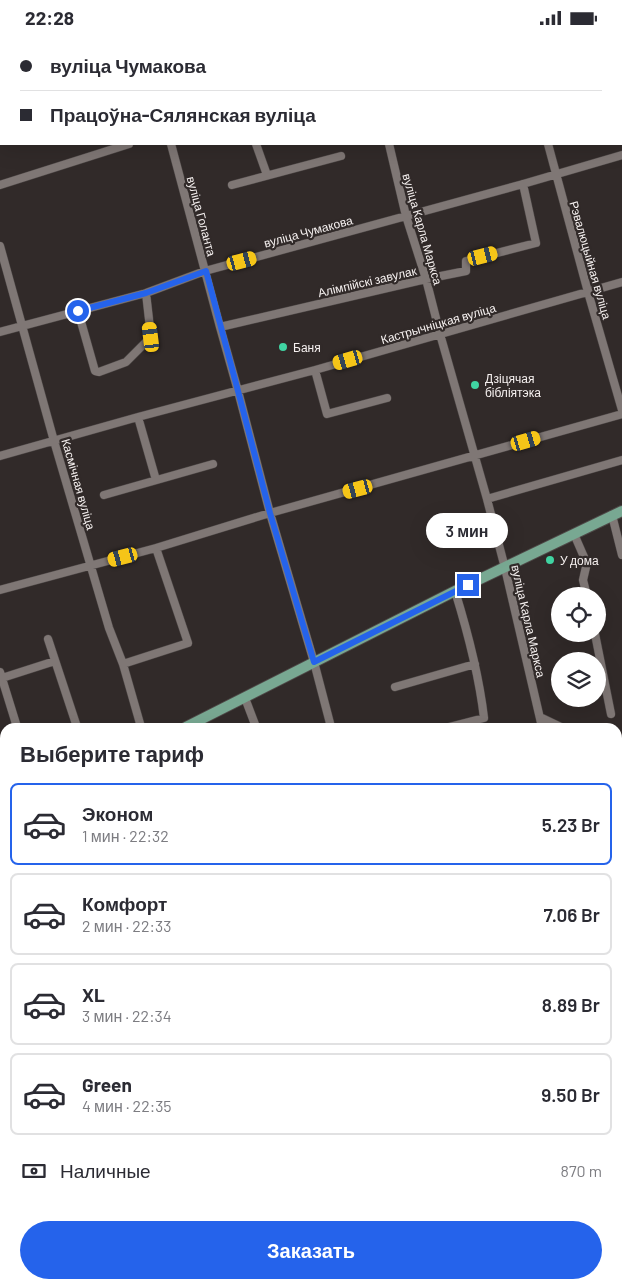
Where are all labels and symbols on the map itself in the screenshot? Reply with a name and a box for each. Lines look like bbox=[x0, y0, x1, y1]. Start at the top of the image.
street label: вуліца Карла Маркса bbox=[399, 172, 446, 287]
street label: вуліца Голанта bbox=[184, 175, 219, 258]
street label: Рэвалюцыйная вуліца bbox=[566, 199, 615, 321]
street label: вуліца Чумакова bbox=[262, 212, 354, 251]
car bbox=[466, 245, 499, 267]
car bbox=[225, 250, 258, 272]
street label: Алімпійскі завулак bbox=[316, 263, 419, 300]
route start bbox=[67, 300, 89, 322]
street label: Кастрычніцкая вуліца bbox=[379, 300, 498, 347]
car bbox=[141, 321, 160, 353]
place label: Баня bbox=[293, 340, 321, 354]
marker: Баня bbox=[277, 341, 289, 353]
car bbox=[331, 349, 364, 371]
place label: Дзіцячая бібліятэка bbox=[485, 371, 541, 399]
marker: Дзіцячая бібліятэка bbox=[469, 379, 481, 391]
car bbox=[509, 430, 542, 452]
street label: Касмічная вуліца bbox=[58, 437, 99, 532]
car bbox=[341, 478, 374, 500]
callout: 3 мин bbox=[427, 513, 509, 547]
car bbox=[106, 546, 139, 568]
place label: У дома bbox=[560, 553, 599, 568]
marker: У дома bbox=[544, 554, 556, 566]
street label: вуліца Карла Маркса bbox=[508, 563, 549, 679]
route end bbox=[457, 574, 479, 596]

